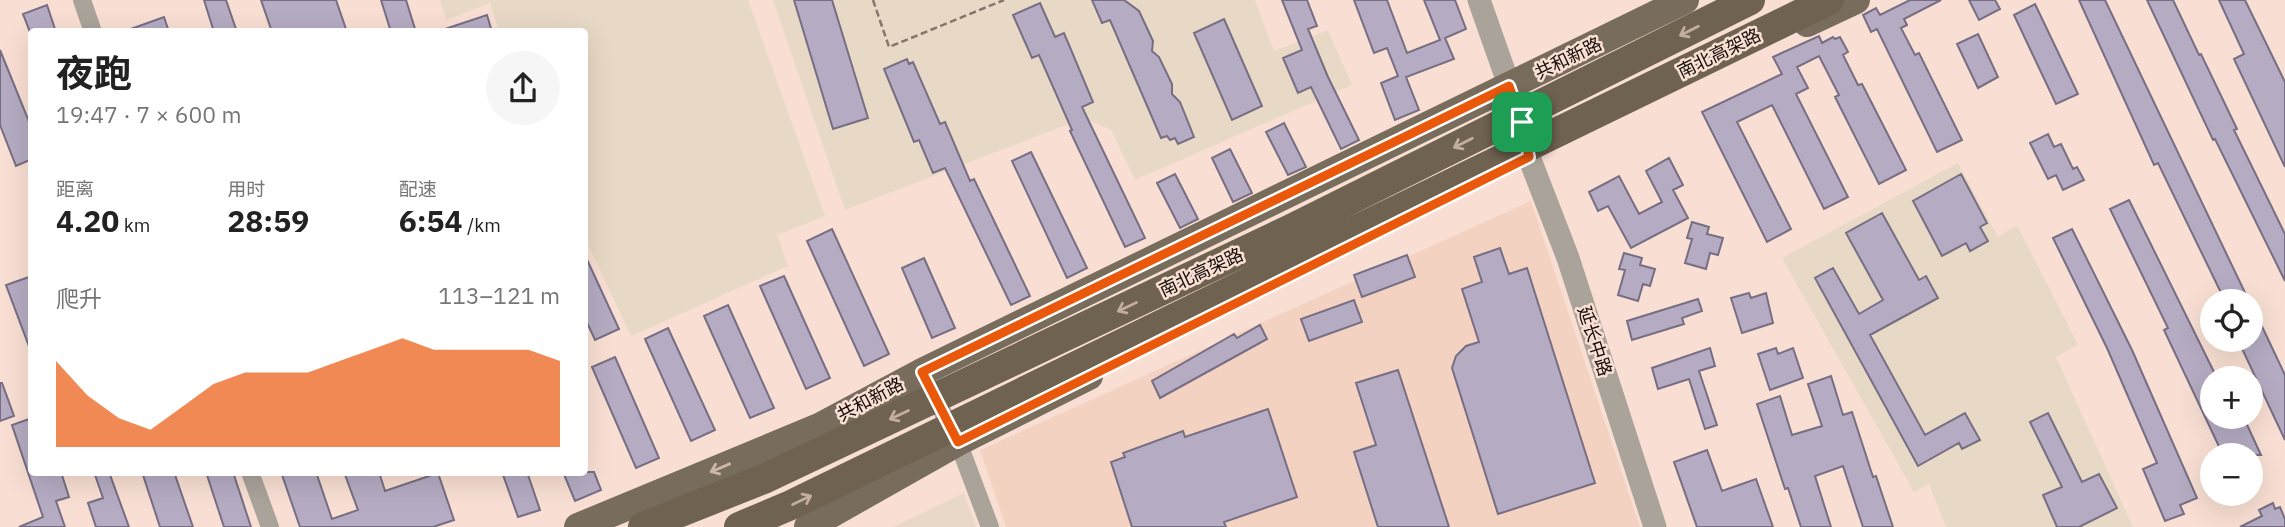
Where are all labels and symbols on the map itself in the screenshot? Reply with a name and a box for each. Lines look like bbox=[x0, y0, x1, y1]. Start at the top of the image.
street label: 南北高架路 bbox=[1674, 23, 1764, 83]
one-way arrow bbox=[1679, 24, 1700, 38]
street label: 共和新路 bbox=[1531, 32, 1605, 84]
pin bbox=[1492, 92, 1552, 152]
one-way arrow bbox=[1453, 137, 1474, 151]
street label: 南北高架路 bbox=[1155, 243, 1247, 301]
one-way arrow bbox=[1117, 301, 1138, 314]
street label: 延长中路 bbox=[1573, 303, 1617, 379]
street label: 共和新路 bbox=[833, 372, 907, 426]
one-way arrow bbox=[889, 409, 910, 422]
one-way arrow bbox=[710, 462, 731, 475]
one-way arrow bbox=[791, 493, 812, 507]

